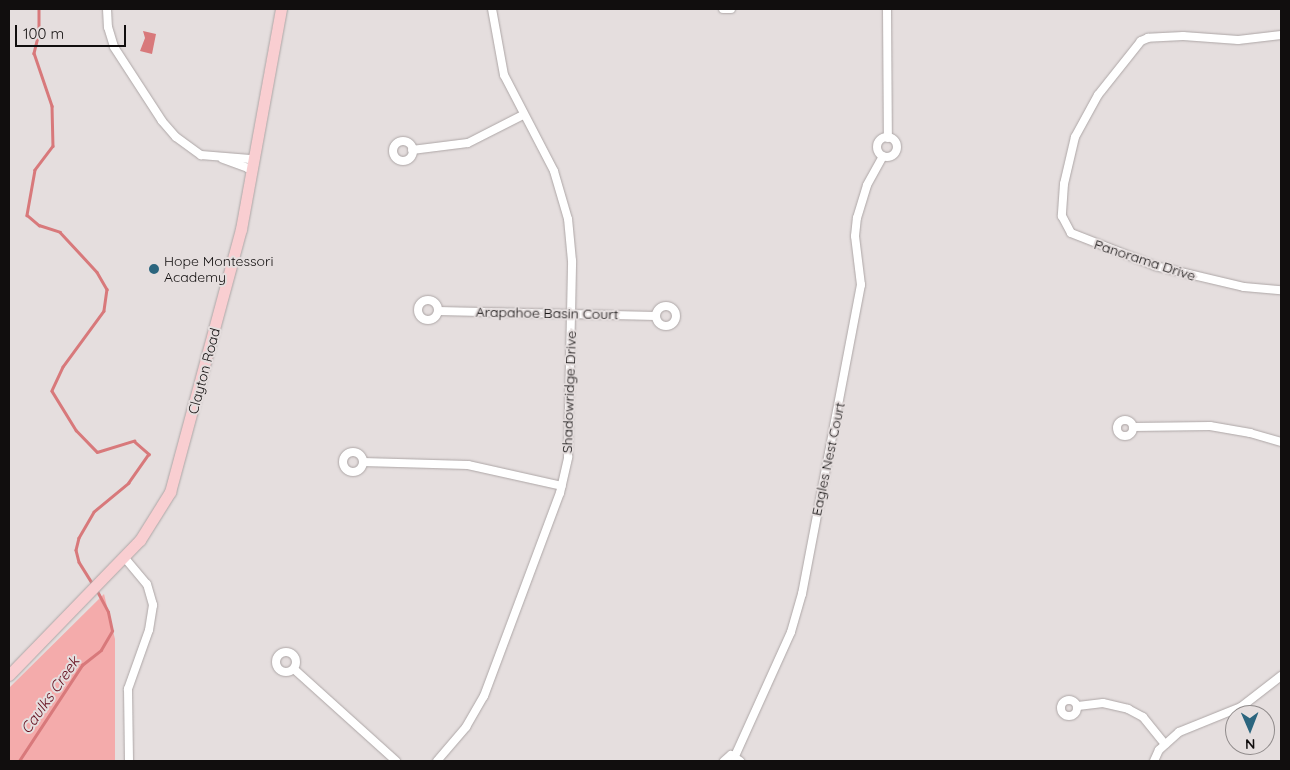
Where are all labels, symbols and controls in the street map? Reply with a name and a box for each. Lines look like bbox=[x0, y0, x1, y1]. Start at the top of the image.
scale bar bbox=[18, 15, 129, 47]
text: 100 m bbox=[23, 24, 64, 43]
street label: Panorama Drive bbox=[1092, 236, 1198, 284]
place label: Hope Montessori Academy bbox=[164, 253, 273, 286]
marker: Hope Montessori Academy bbox=[148, 263, 160, 275]
street label: Arapahoe Basin Court bbox=[476, 303, 618, 323]
street label: Clayton Road bbox=[184, 326, 224, 416]
street label: Shadowridge Drive bbox=[558, 330, 580, 454]
street label: Eagles Nest Court bbox=[808, 401, 848, 517]
water label: Caulks Creek bbox=[17, 653, 83, 737]
north arrow bbox=[1225, 705, 1275, 755]
text: N bbox=[1245, 735, 1256, 753]

